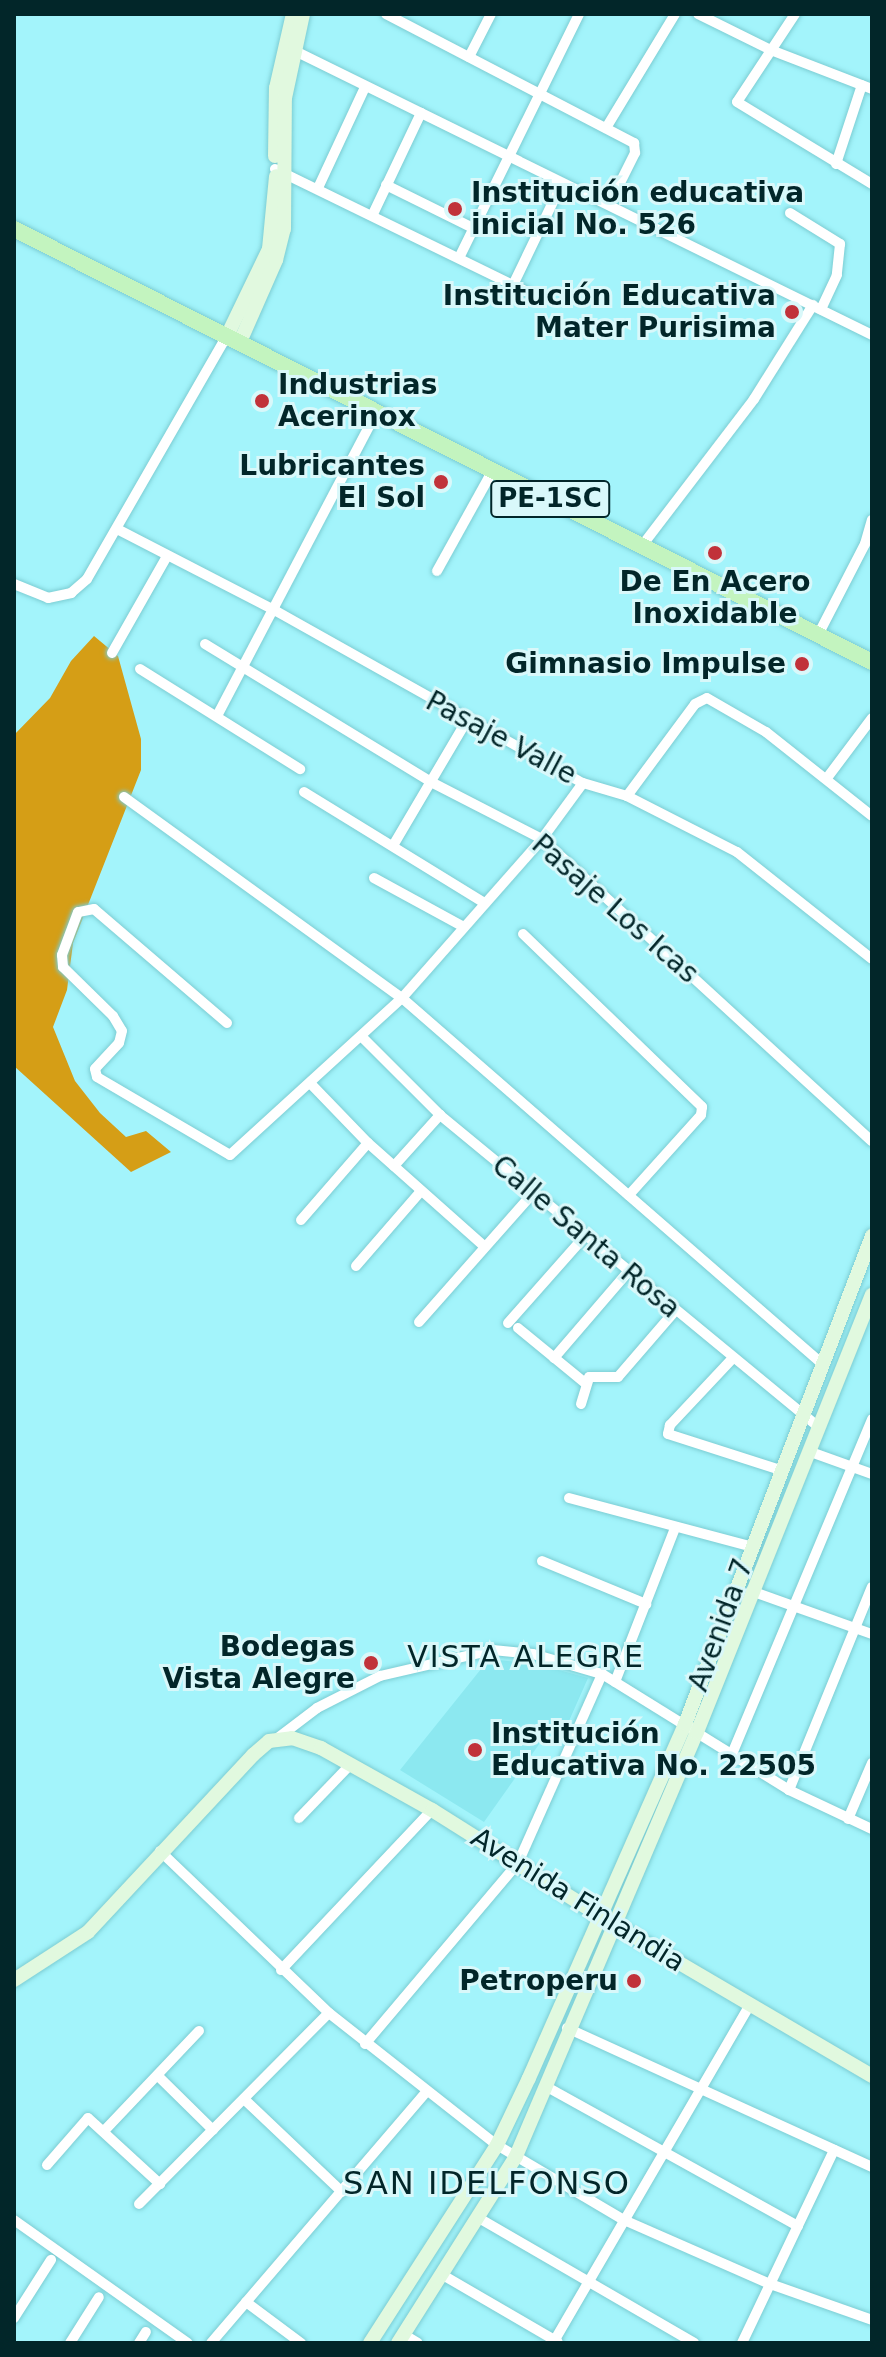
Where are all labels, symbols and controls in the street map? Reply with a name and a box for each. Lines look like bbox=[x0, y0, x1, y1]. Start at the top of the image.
place label: Institución educativa inicial No. 526 bbox=[471, 176, 804, 242]
marker: Institución educativa inicial No. 526 bbox=[446, 200, 464, 218]
place label: Institución Educativa Mater Purisima bbox=[443, 279, 776, 345]
marker: Institución Educativa Mater Purisima bbox=[783, 303, 801, 321]
place label: Industrias Acerinox bbox=[278, 368, 437, 434]
marker: Industrias Acerinox bbox=[253, 392, 271, 410]
place label: Lubricantes El Sol bbox=[239, 449, 425, 515]
marker: Lubricantes El Sol bbox=[432, 473, 450, 491]
road number: PE-1SC bbox=[490, 477, 610, 521]
marker: De En Acero Inoxidable bbox=[706, 544, 724, 562]
place label: De En Acero Inoxidable bbox=[619, 565, 811, 631]
place label: Gimnasio Impulse bbox=[505, 647, 786, 681]
marker: Gimnasio Impulse bbox=[793, 655, 811, 673]
street label: Pasaje Valle bbox=[420, 684, 582, 792]
street label: Pasaje Los Icas bbox=[525, 828, 705, 990]
street label: Calle Santa Rosa bbox=[485, 1149, 687, 1325]
street label: Avenida 7 bbox=[682, 1554, 760, 1696]
place label: Bodegas Vista Alegre bbox=[162, 1630, 355, 1696]
district label: VISTA ALEGRE bbox=[407, 1639, 645, 1675]
marker: Bodegas Vista Alegre bbox=[362, 1654, 380, 1672]
place label: Institución Educativa No. 22505 bbox=[491, 1717, 816, 1783]
marker: Institución Educativa No. 22505 bbox=[466, 1741, 484, 1759]
street label: Avenida Finlandia bbox=[465, 1821, 691, 1979]
place label: Petroperu bbox=[459, 1964, 618, 1998]
marker: Petroperu bbox=[625, 1972, 643, 1990]
district label: SAN IDELFONSO bbox=[343, 2164, 631, 2202]

